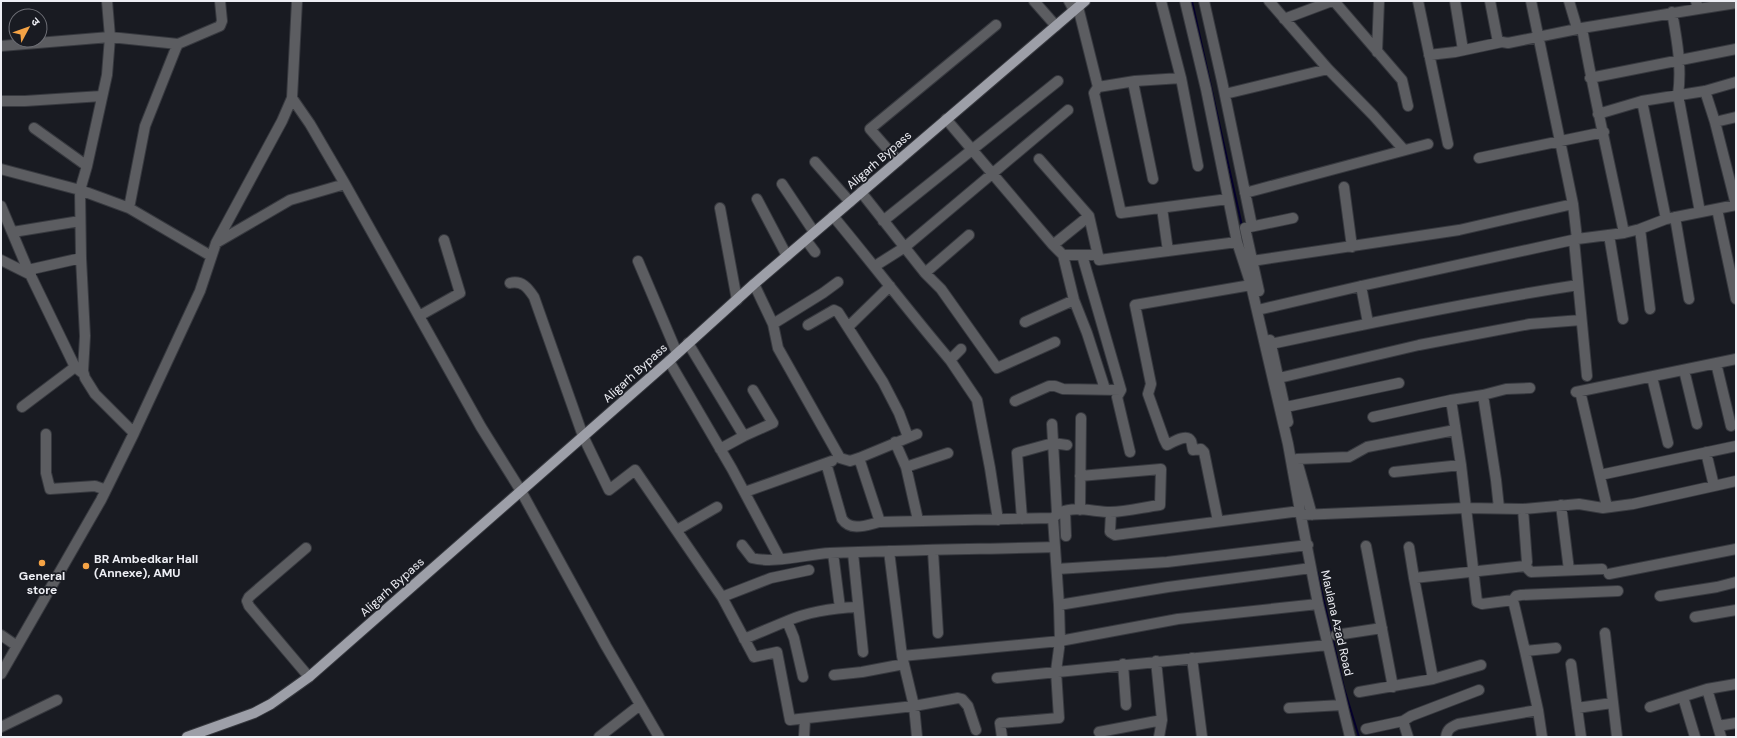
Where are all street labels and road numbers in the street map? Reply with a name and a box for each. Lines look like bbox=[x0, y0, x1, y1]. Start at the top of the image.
street label: Aligarh Bypass bbox=[843, 127, 915, 193]
street label: Aligarh Bypass bbox=[599, 340, 671, 406]
street label: Aligarh Bypass bbox=[356, 554, 428, 620]
street label: Maulana Azad Road bbox=[1317, 569, 1357, 677]

